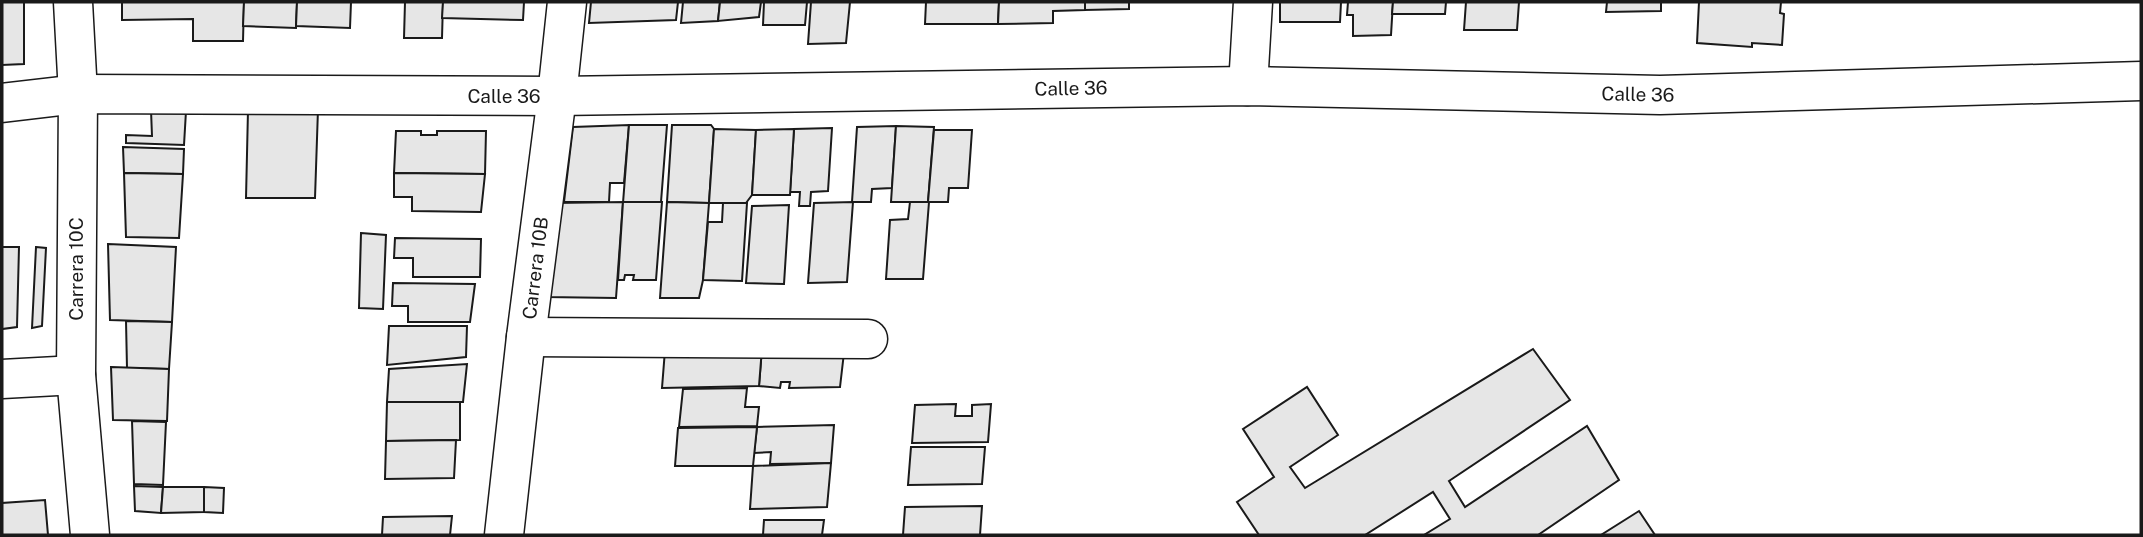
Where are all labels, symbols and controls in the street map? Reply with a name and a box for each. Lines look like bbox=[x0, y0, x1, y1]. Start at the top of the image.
street label: Calle 36 bbox=[1034, 76, 1108, 100]
street label: Calle 36 bbox=[1601, 82, 1675, 106]
street label: Calle 36 bbox=[467, 85, 541, 107]
street label: Carrera 10B bbox=[518, 215, 552, 321]
street label: Carrera 10C bbox=[65, 217, 87, 321]

